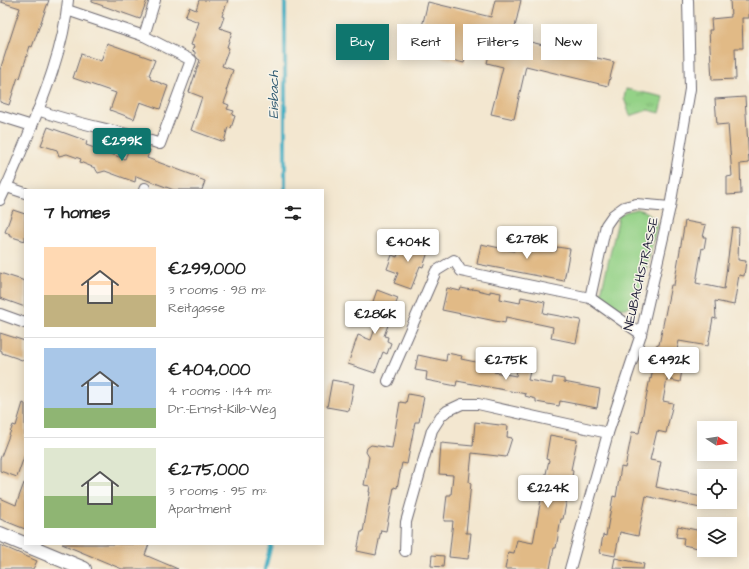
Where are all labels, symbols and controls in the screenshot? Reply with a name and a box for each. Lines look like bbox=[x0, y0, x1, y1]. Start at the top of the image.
chip: Buy bbox=[336, 24, 389, 60]
chip: Rent bbox=[397, 24, 455, 60]
chip: Filters bbox=[463, 24, 533, 60]
chip: New bbox=[541, 24, 597, 60]
water label: Eisbach bbox=[264, 70, 284, 119]
pin: €299K bbox=[94, 128, 150, 162]
text: €299K bbox=[102, 132, 142, 150]
text: 7 homes bbox=[44, 201, 110, 225]
icon: filters bbox=[282, 202, 304, 224]
street label: NEUBACHSTRASSE bbox=[619, 215, 663, 333]
pin: €278K bbox=[499, 226, 555, 260]
pin: €404K bbox=[380, 229, 436, 263]
text: €278K bbox=[506, 230, 548, 248]
text: €404K bbox=[386, 233, 430, 251]
text: €299,000 bbox=[168, 257, 246, 281]
icon: home bbox=[76, 263, 124, 311]
text: 3 rooms · 98 m² bbox=[168, 281, 267, 299]
text: Reitgasse bbox=[168, 299, 225, 317]
pin: €286K bbox=[347, 301, 403, 335]
text: €286K bbox=[354, 305, 396, 323]
pin: €275K bbox=[478, 347, 534, 381]
pin: €492K bbox=[641, 347, 697, 381]
text: €275K bbox=[485, 351, 527, 369]
text: €492K bbox=[648, 351, 690, 369]
text: €404,000 bbox=[168, 358, 251, 382]
icon: home bbox=[76, 364, 124, 412]
text: 4 rooms · 144 m² bbox=[168, 382, 272, 400]
text: Dr.-Ernst-Kilb-Weg bbox=[168, 400, 276, 418]
north arrow bbox=[697, 421, 737, 461]
map controls bbox=[697, 421, 737, 557]
text: €275,000 bbox=[168, 458, 249, 482]
icon: home bbox=[76, 464, 124, 512]
button: locate bbox=[697, 469, 737, 509]
pin: €224K bbox=[520, 475, 576, 509]
text: €224K bbox=[527, 479, 569, 497]
text: 3 rooms · 95 m² bbox=[168, 482, 267, 500]
text: Apartment bbox=[168, 500, 232, 518]
button: layers bbox=[697, 517, 737, 557]

